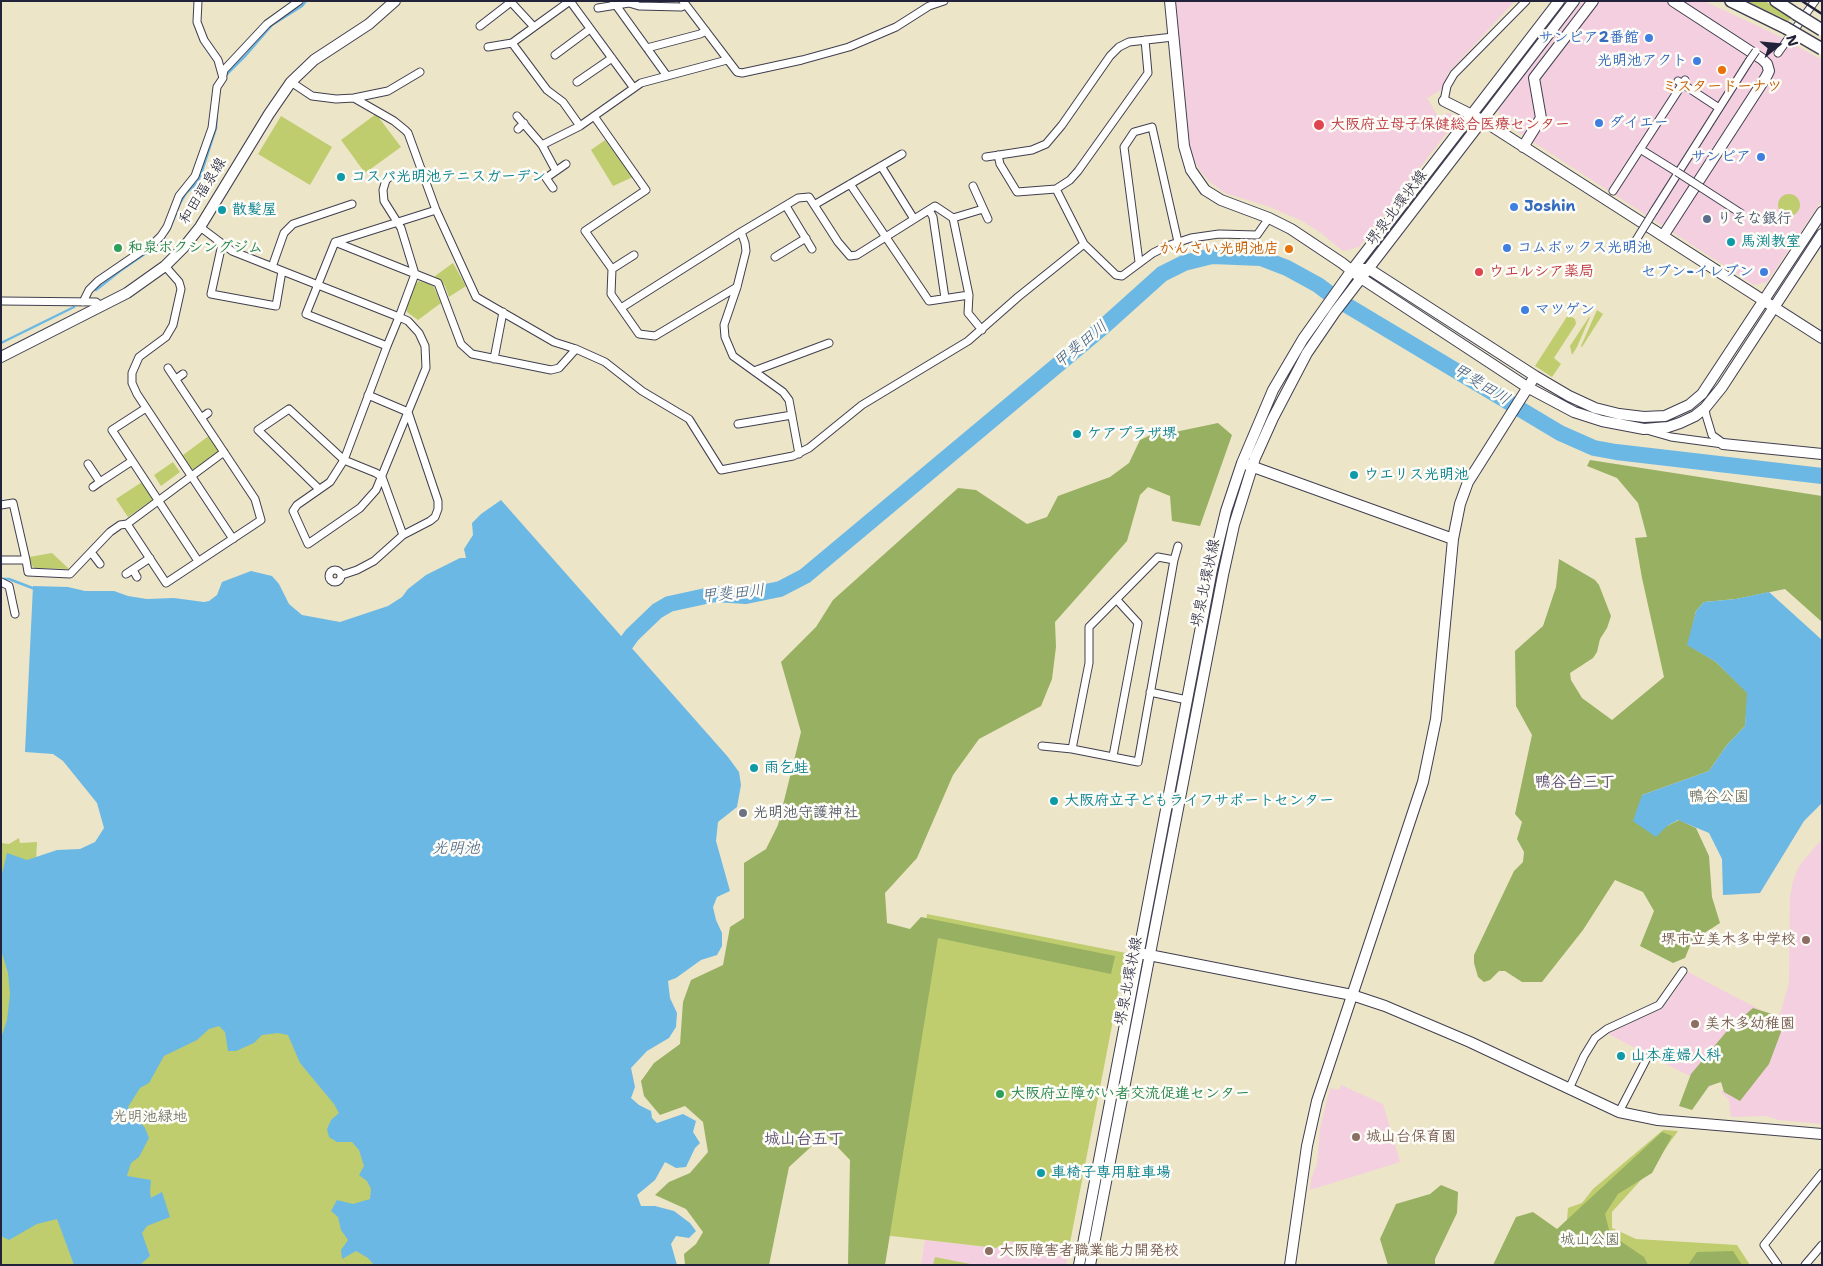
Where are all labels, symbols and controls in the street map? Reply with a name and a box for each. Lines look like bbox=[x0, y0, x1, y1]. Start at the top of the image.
north arrow bbox=[1753, 20, 1803, 70]
place label: サンピア2番館 bbox=[1539, 29, 1639, 47]
marker: サンピア2番館 bbox=[1643, 32, 1655, 44]
text: N bbox=[1782, 33, 1803, 49]
place label: 光明池アクト bbox=[1597, 52, 1687, 70]
marker: 光明池アクト bbox=[1691, 55, 1703, 67]
marker: ミスタードーナツ bbox=[1716, 64, 1728, 76]
place label: ミスタードーナツ bbox=[1662, 78, 1782, 96]
place label: ダイエー bbox=[1609, 114, 1669, 132]
place label: 大阪府立母子保健総合医療センター bbox=[1330, 116, 1570, 134]
marker: ダイエー bbox=[1593, 117, 1605, 129]
marker: 大阪府立母子保健総合医療センター bbox=[1312, 118, 1326, 132]
place label: サンピア bbox=[1691, 148, 1751, 166]
marker: サンピア bbox=[1755, 151, 1767, 163]
street label: 和田福泉線 bbox=[175, 154, 231, 228]
street label: 堺泉北環状線 bbox=[1363, 167, 1431, 249]
place label: コスパ光明池テニスガーデン bbox=[351, 168, 546, 186]
marker: コスパ光明池テニスガーデン bbox=[335, 171, 347, 183]
place label: Joshin bbox=[1524, 198, 1575, 216]
place label: 散髪屋 bbox=[232, 201, 277, 219]
marker: Joshin bbox=[1508, 201, 1520, 213]
marker: 散髪屋 bbox=[216, 204, 228, 216]
place label: りそな銀行 bbox=[1717, 210, 1792, 228]
marker: りそな銀行 bbox=[1701, 213, 1713, 225]
place label: 馬渕教室 bbox=[1741, 233, 1801, 251]
marker: 馬渕教室 bbox=[1725, 236, 1737, 248]
place label: 和泉ボクシングジム bbox=[128, 239, 263, 257]
place label: コムボックス光明池 bbox=[1517, 239, 1652, 257]
place label: かんさい光明池店 bbox=[1159, 240, 1279, 258]
marker: 和泉ボクシングジム bbox=[112, 242, 124, 254]
marker: コムボックス光明池 bbox=[1501, 242, 1513, 254]
marker: かんさい光明池店 bbox=[1283, 243, 1295, 255]
place label: ウエルシア薬局 bbox=[1489, 263, 1594, 281]
place label: セブン-イレブン bbox=[1641, 263, 1754, 281]
marker: ウエルシア薬局 bbox=[1473, 266, 1485, 278]
marker: セブン-イレブン bbox=[1758, 266, 1770, 278]
place label: マツゲン bbox=[1535, 301, 1595, 319]
marker: マツゲン bbox=[1519, 304, 1531, 316]
water label: 甲斐田川 bbox=[1050, 317, 1112, 373]
water label: 甲斐田川 bbox=[1449, 360, 1513, 410]
place label: ケアプラザ堺 bbox=[1087, 425, 1177, 443]
marker: ケアプラザ堺 bbox=[1071, 428, 1083, 440]
place label: ウエリス光明池 bbox=[1364, 466, 1469, 484]
marker: ウエリス光明池 bbox=[1348, 469, 1360, 481]
street label: 堺泉北環状線 bbox=[1188, 537, 1224, 629]
water label: 甲斐田川 bbox=[700, 581, 766, 607]
place label: 雨乞蛙 bbox=[764, 759, 809, 777]
marker: 雨乞蛙 bbox=[748, 762, 760, 774]
district label: 鴨谷台三丁 bbox=[1535, 773, 1615, 793]
park label: 鴨谷公園 bbox=[1689, 788, 1749, 806]
place label: 大阪府立子どもライフサポートセンター bbox=[1064, 792, 1334, 810]
marker: 大阪府立子どもライフサポートセンター bbox=[1048, 795, 1060, 807]
place label: 光明池守護神社 bbox=[753, 804, 858, 822]
marker: 光明池守護神社 bbox=[737, 807, 749, 819]
water label: 光明池 bbox=[432, 839, 480, 859]
place label: 堺市立美木多中学校 bbox=[1661, 931, 1796, 949]
marker: 堺市立美木多中学校 bbox=[1800, 934, 1812, 946]
street label: 堺泉北環状線 bbox=[1112, 935, 1146, 1027]
place label: 美木多幼稚園 bbox=[1705, 1015, 1795, 1033]
marker: 美木多幼稚園 bbox=[1689, 1018, 1701, 1030]
place label: 山本産婦人科 bbox=[1631, 1047, 1721, 1065]
marker: 山本産婦人科 bbox=[1615, 1050, 1627, 1062]
place label: 大阪府立障がい者交流促進センター bbox=[1010, 1085, 1250, 1103]
marker: 大阪府立障がい者交流促進センター bbox=[994, 1088, 1006, 1100]
park label: 光明池緑地 bbox=[113, 1108, 187, 1126]
place label: 城山台保育園 bbox=[1366, 1128, 1456, 1146]
district label: 城山台五丁 bbox=[764, 1130, 844, 1150]
marker: 城山台保育園 bbox=[1350, 1131, 1362, 1143]
place label: 車椅子専用駐車場 bbox=[1051, 1164, 1171, 1182]
marker: 車椅子専用駐車場 bbox=[1035, 1167, 1047, 1179]
park label: 城山公園 bbox=[1560, 1231, 1620, 1249]
place label: 大阪障害者職業能力開発校 bbox=[999, 1242, 1179, 1260]
marker: 大阪障害者職業能力開発校 bbox=[983, 1245, 995, 1257]

